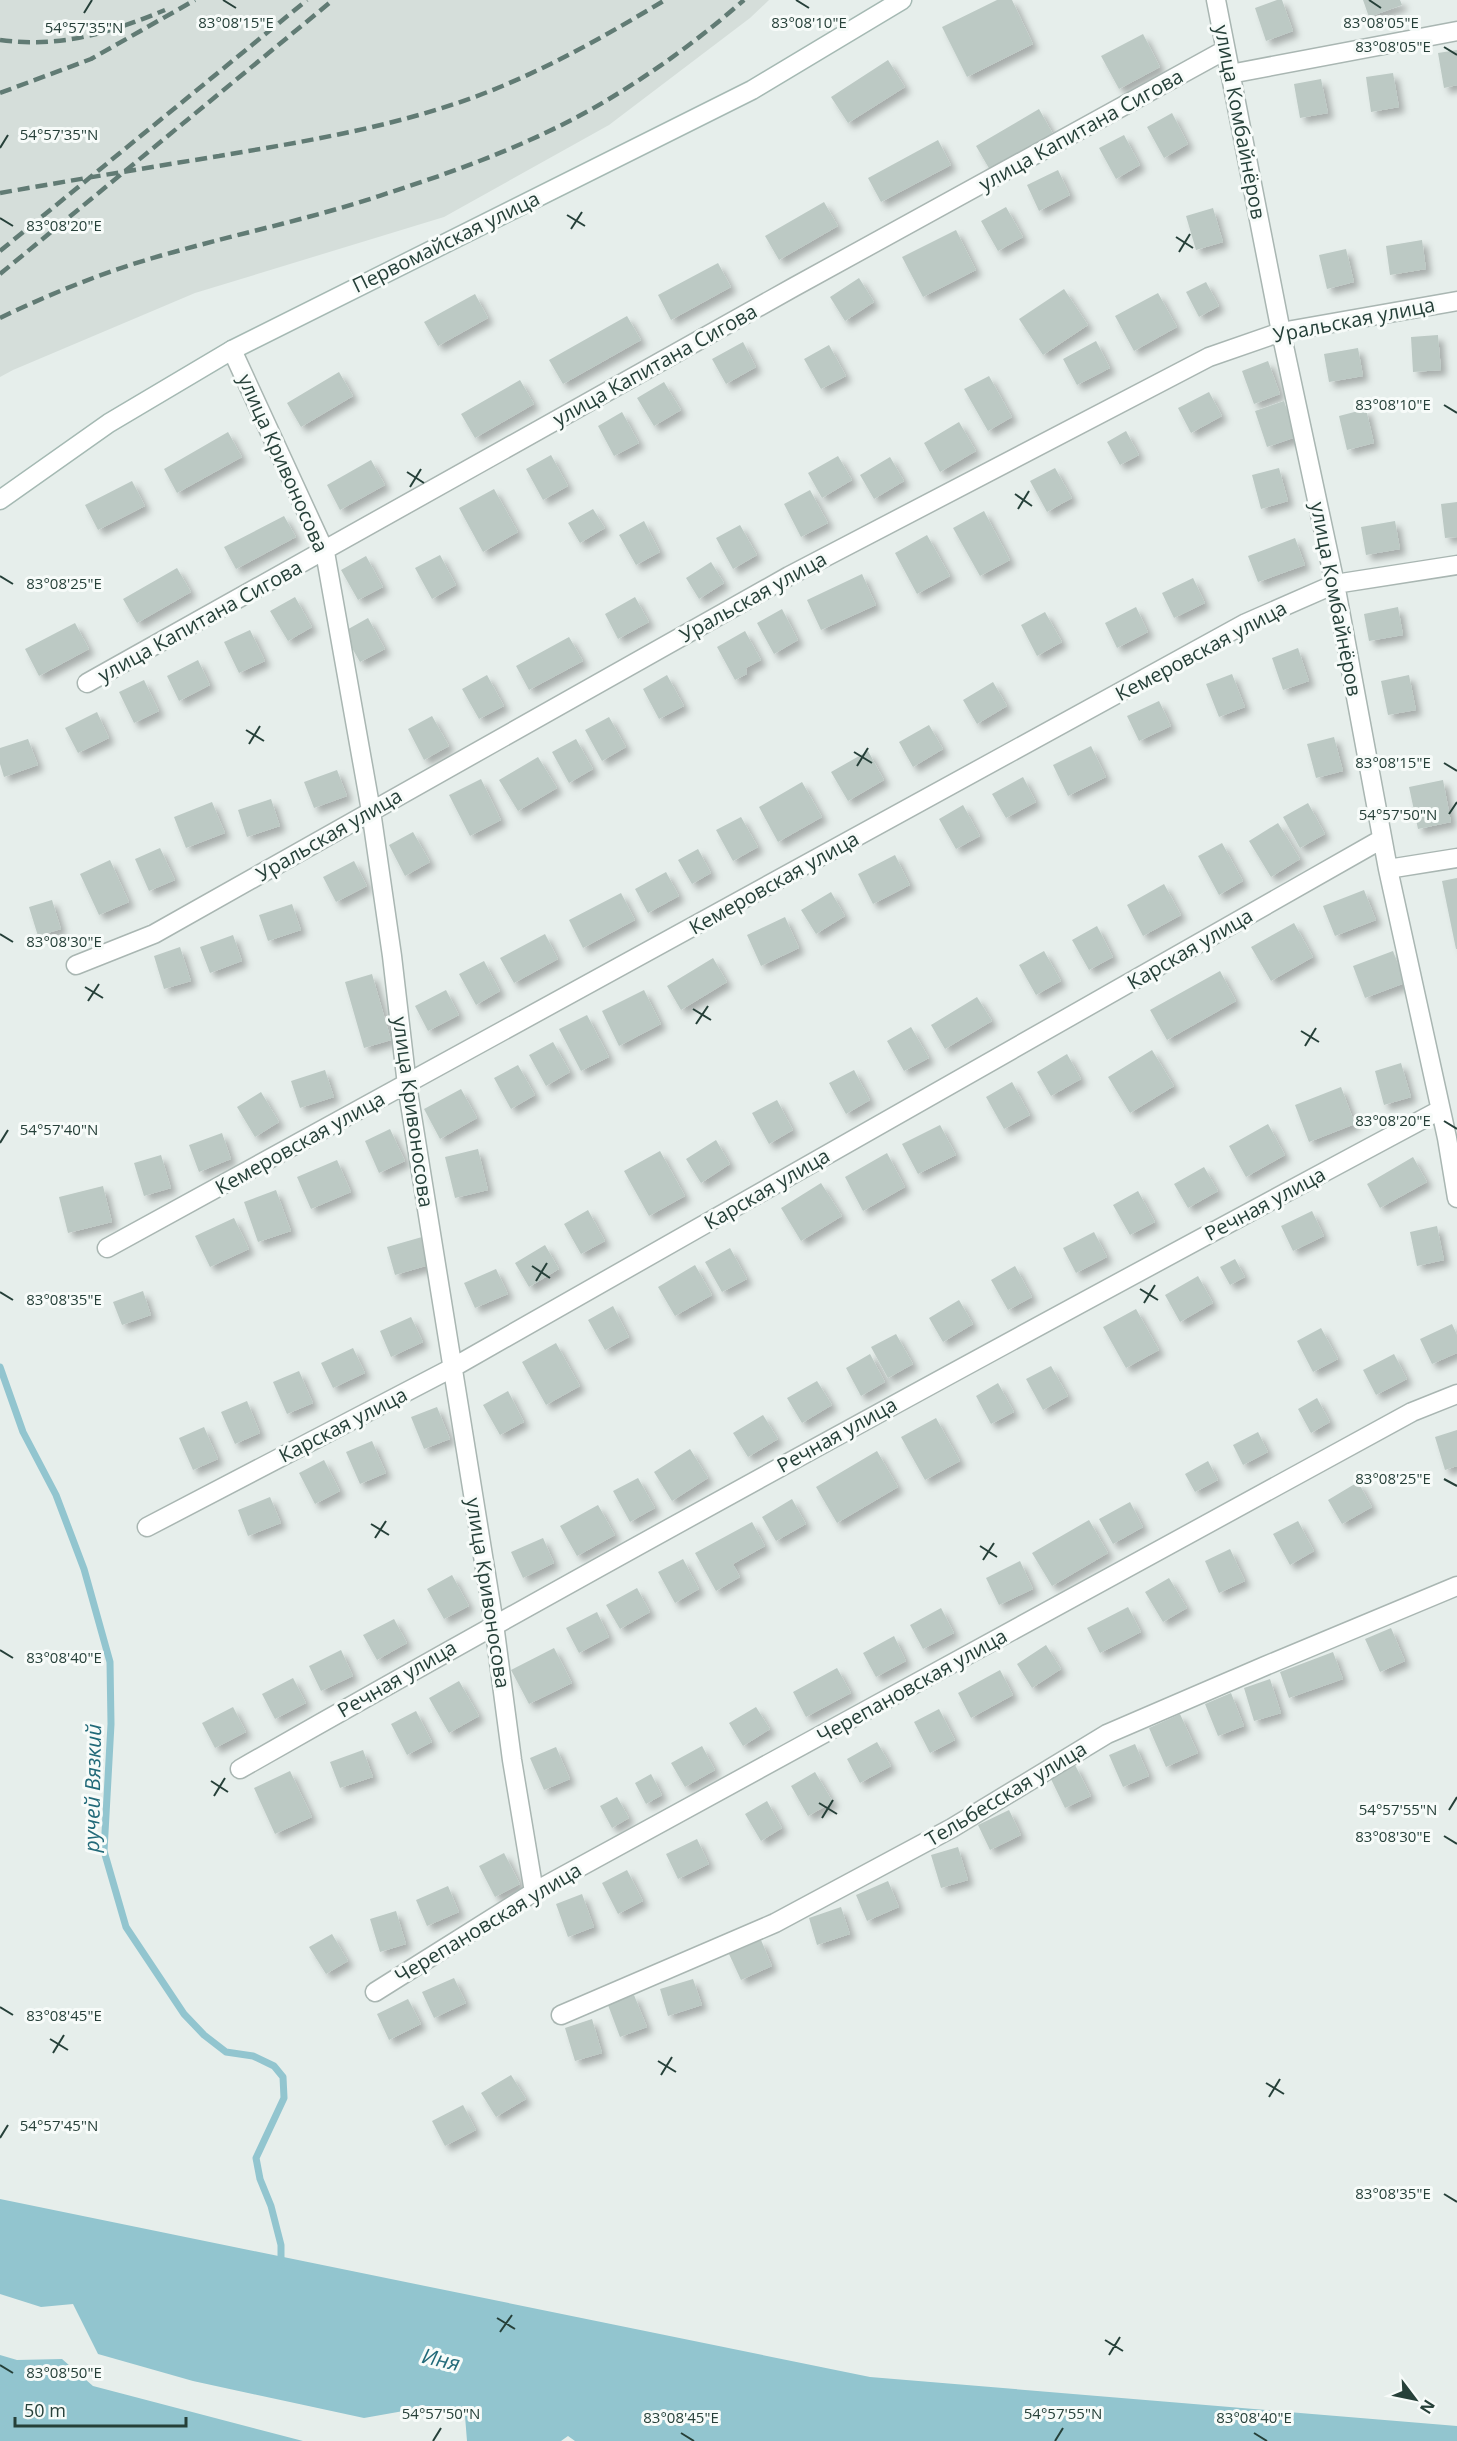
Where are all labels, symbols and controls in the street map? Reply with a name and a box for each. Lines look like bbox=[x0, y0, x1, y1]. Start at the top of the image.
text: 83°08'15"E bbox=[198, 12, 274, 32]
text: 83°08'10"E bbox=[771, 12, 847, 32]
text: 83°08'05"E bbox=[1343, 12, 1419, 32]
text: 54°57'35"N bbox=[45, 17, 123, 37]
street label: улица Комбайнёров bbox=[1208, 23, 1273, 221]
text: 83°08'05"E bbox=[1355, 36, 1431, 56]
street label: улица Капитана Сигова bbox=[974, 62, 1188, 197]
text: 54°57'35"N bbox=[20, 124, 98, 144]
street label: Первомайская улица bbox=[348, 184, 544, 299]
text: 83°08'20"E bbox=[26, 215, 102, 235]
street label: Уральская улица bbox=[1271, 291, 1437, 348]
street label: улица Капитана Сигова bbox=[548, 297, 762, 432]
street label: улица Кривоносова bbox=[232, 369, 335, 556]
text: 83°08'10"E bbox=[1355, 394, 1431, 414]
street label: улица Комбайнёров bbox=[1304, 500, 1369, 698]
street label: Уральская улица bbox=[674, 545, 831, 648]
street label: улица Капитана Сигова bbox=[93, 553, 307, 688]
text: 83°08'25"E bbox=[26, 573, 102, 593]
street label: Кемеровская улица bbox=[1110, 594, 1291, 707]
text: 83°08'15"E bbox=[1355, 752, 1431, 772]
street label: Уральская улица bbox=[251, 782, 407, 887]
text: 54°57'50"N bbox=[1359, 804, 1437, 824]
street label: Кемеровская улица bbox=[684, 825, 863, 940]
street label: Карская улица bbox=[1122, 902, 1257, 995]
text: 83°08'30"E bbox=[26, 931, 102, 951]
street label: улица Кривоносова bbox=[387, 1015, 440, 1209]
street label: Кемеровская улица bbox=[210, 1085, 389, 1200]
text: 83°08'20"E bbox=[1355, 1110, 1431, 1130]
text: 54°57'40"N bbox=[20, 1119, 98, 1139]
street label: Карская улица bbox=[699, 1142, 834, 1235]
street label: Речная улица bbox=[1200, 1160, 1330, 1247]
text: 83°08'35"E bbox=[26, 1289, 102, 1309]
street label: Карская улица bbox=[274, 1381, 412, 1469]
street label: Речная улица bbox=[772, 1390, 902, 1479]
text: 83°08'25"E bbox=[1355, 1468, 1431, 1488]
street label: улица Кривоносова bbox=[460, 1496, 517, 1690]
street label: Черепановская улица bbox=[812, 1622, 1012, 1749]
street label: Речная улица bbox=[332, 1634, 461, 1724]
text: 83°08'40"E bbox=[26, 1647, 102, 1667]
water label: ручей Вязкий bbox=[77, 1723, 107, 1854]
street label: Тельбесская улица bbox=[920, 1735, 1091, 1852]
text: 54°57'55"N bbox=[1359, 1799, 1437, 1819]
text: 83°08'30"E bbox=[1355, 1826, 1431, 1846]
street label: Черепановская улица bbox=[389, 1856, 586, 1989]
text: 83°08'45"E bbox=[26, 2005, 102, 2025]
text: 54°57'45"N bbox=[20, 2115, 98, 2135]
text: 83°08'35"E bbox=[1355, 2183, 1431, 2203]
water label: Иня bbox=[419, 2341, 463, 2377]
text: 83°08'50"E bbox=[26, 2362, 102, 2382]
north arrow bbox=[1385, 2369, 1445, 2429]
scale bar bbox=[15, 2390, 186, 2428]
text: N bbox=[1415, 2396, 1440, 2418]
text: 50 m bbox=[24, 2398, 66, 2422]
text: 54°57'50"N bbox=[402, 2403, 480, 2423]
text: 54°57'55"N bbox=[1024, 2403, 1102, 2423]
text: 83°08'45"E bbox=[643, 2407, 719, 2427]
text: 83°08'40"E bbox=[1216, 2407, 1292, 2427]

